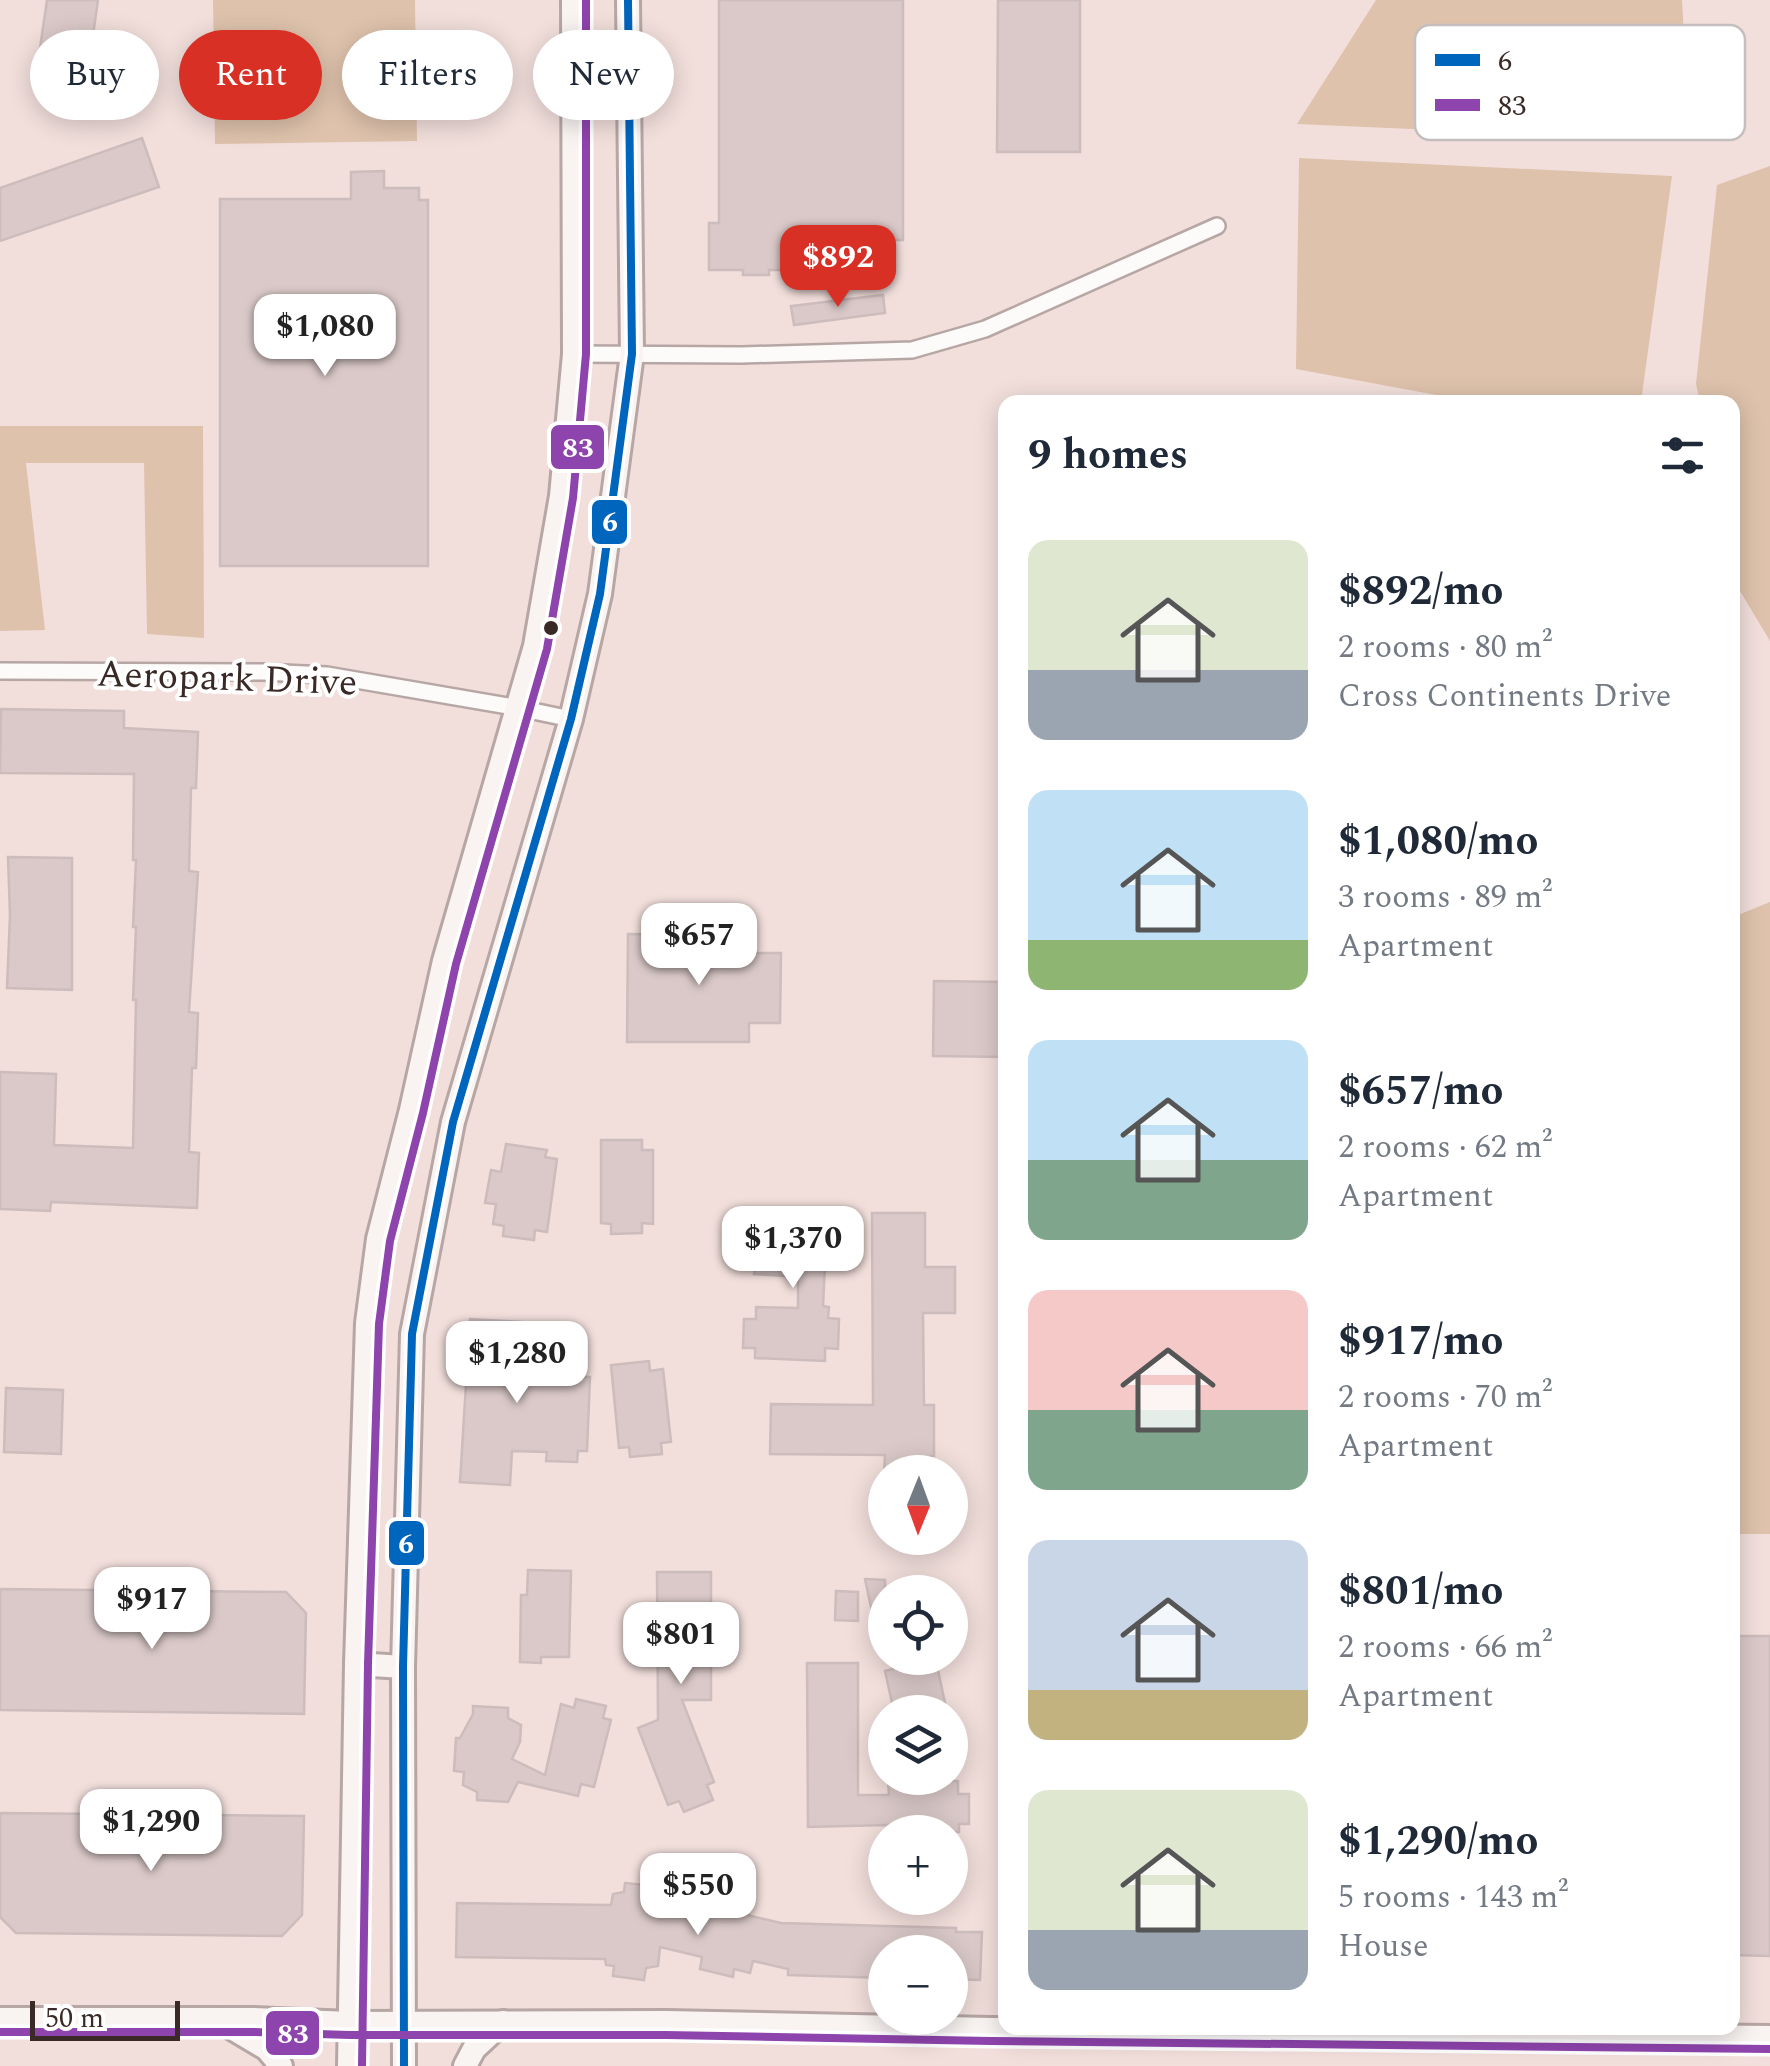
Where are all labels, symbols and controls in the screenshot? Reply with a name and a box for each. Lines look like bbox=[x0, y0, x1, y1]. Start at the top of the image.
legend bbox=[1415, 25, 1745, 140]
chip: Buy bbox=[30, 30, 159, 120]
chip: Rent bbox=[179, 30, 322, 120]
chip: Filters bbox=[342, 30, 513, 120]
chip: New bbox=[533, 30, 674, 120]
text: 6 bbox=[1498, 40, 1512, 83]
text: 83 bbox=[1498, 85, 1526, 128]
pin: $892 bbox=[779, 225, 897, 310]
text: $892 bbox=[802, 233, 874, 282]
pin: $1,080 bbox=[244, 294, 406, 379]
text: $1,080 bbox=[276, 302, 374, 351]
line badge: 83 bbox=[549, 423, 606, 471]
text: 9 homes bbox=[1028, 424, 1188, 487]
text: 83 bbox=[562, 427, 594, 470]
icon: filters bbox=[1655, 428, 1710, 483]
line badge: 6 bbox=[590, 498, 629, 546]
text: 6 bbox=[602, 501, 618, 544]
text: $892/mo bbox=[1338, 560, 1504, 623]
icon: home bbox=[1108, 580, 1228, 700]
unlabelled marker bbox=[541, 618, 561, 638]
text: 2 rooms · 80 m² bbox=[1338, 623, 1552, 672]
street label: Aeropark Drive bbox=[96, 645, 358, 713]
text: Cross Continents Drive bbox=[1338, 672, 1671, 721]
text: $1,080/mo bbox=[1338, 810, 1538, 873]
icon: home bbox=[1108, 830, 1228, 950]
text: 3 rooms · 89 m² bbox=[1338, 873, 1552, 922]
pin: $657 bbox=[640, 903, 758, 988]
text: $657 bbox=[663, 911, 735, 960]
text: Apartment bbox=[1338, 922, 1493, 971]
text: $657/mo bbox=[1338, 1060, 1504, 1123]
icon: home bbox=[1108, 1080, 1228, 1200]
text: 2 rooms · 62 m² bbox=[1338, 1123, 1552, 1172]
text: Apartment bbox=[1338, 1172, 1493, 1221]
pin: $1,370 bbox=[712, 1206, 874, 1291]
text: $1,370 bbox=[744, 1214, 842, 1263]
text: $917/mo bbox=[1338, 1310, 1504, 1373]
pin: $1,280 bbox=[436, 1321, 598, 1406]
text: $1,280 bbox=[468, 1329, 566, 1378]
icon: home bbox=[1108, 1330, 1228, 1450]
text: 2 rooms · 70 m² bbox=[1338, 1373, 1552, 1422]
text: Apartment bbox=[1338, 1422, 1493, 1471]
north arrow bbox=[868, 1455, 968, 1555]
map controls bbox=[868, 1455, 968, 2035]
line badge: 6 bbox=[387, 1519, 426, 1567]
text: 6 bbox=[398, 1523, 414, 1566]
text: $801/mo bbox=[1338, 1560, 1504, 1623]
pin: $917 bbox=[93, 1567, 211, 1652]
text: $917 bbox=[116, 1575, 188, 1624]
button: locate bbox=[868, 1575, 968, 1675]
icon: home bbox=[1108, 1580, 1228, 1700]
pin: $801 bbox=[622, 1602, 740, 1687]
text: $801 bbox=[645, 1610, 717, 1659]
text: 2 rooms · 66 m² bbox=[1338, 1623, 1552, 1672]
text: Apartment bbox=[1338, 1672, 1493, 1721]
button: layers bbox=[868, 1695, 968, 1795]
pin: $1,290 bbox=[70, 1789, 232, 1874]
text: $1,290 bbox=[102, 1797, 200, 1846]
text: $1,290/mo bbox=[1338, 1810, 1538, 1873]
button: + bbox=[868, 1815, 968, 1915]
icon: home bbox=[1108, 1830, 1228, 1950]
pin: $550 bbox=[639, 1853, 757, 1938]
text: $550 bbox=[662, 1861, 734, 1910]
text: 5 rooms · 143 m² bbox=[1338, 1873, 1568, 1922]
text: House bbox=[1338, 1922, 1428, 1971]
button: − bbox=[868, 1935, 968, 2035]
scale bar bbox=[30, 1996, 180, 2040]
text: 50 m bbox=[45, 1997, 104, 2040]
line badge: 83 bbox=[264, 2009, 321, 2057]
text: 83 bbox=[277, 2013, 309, 2056]

